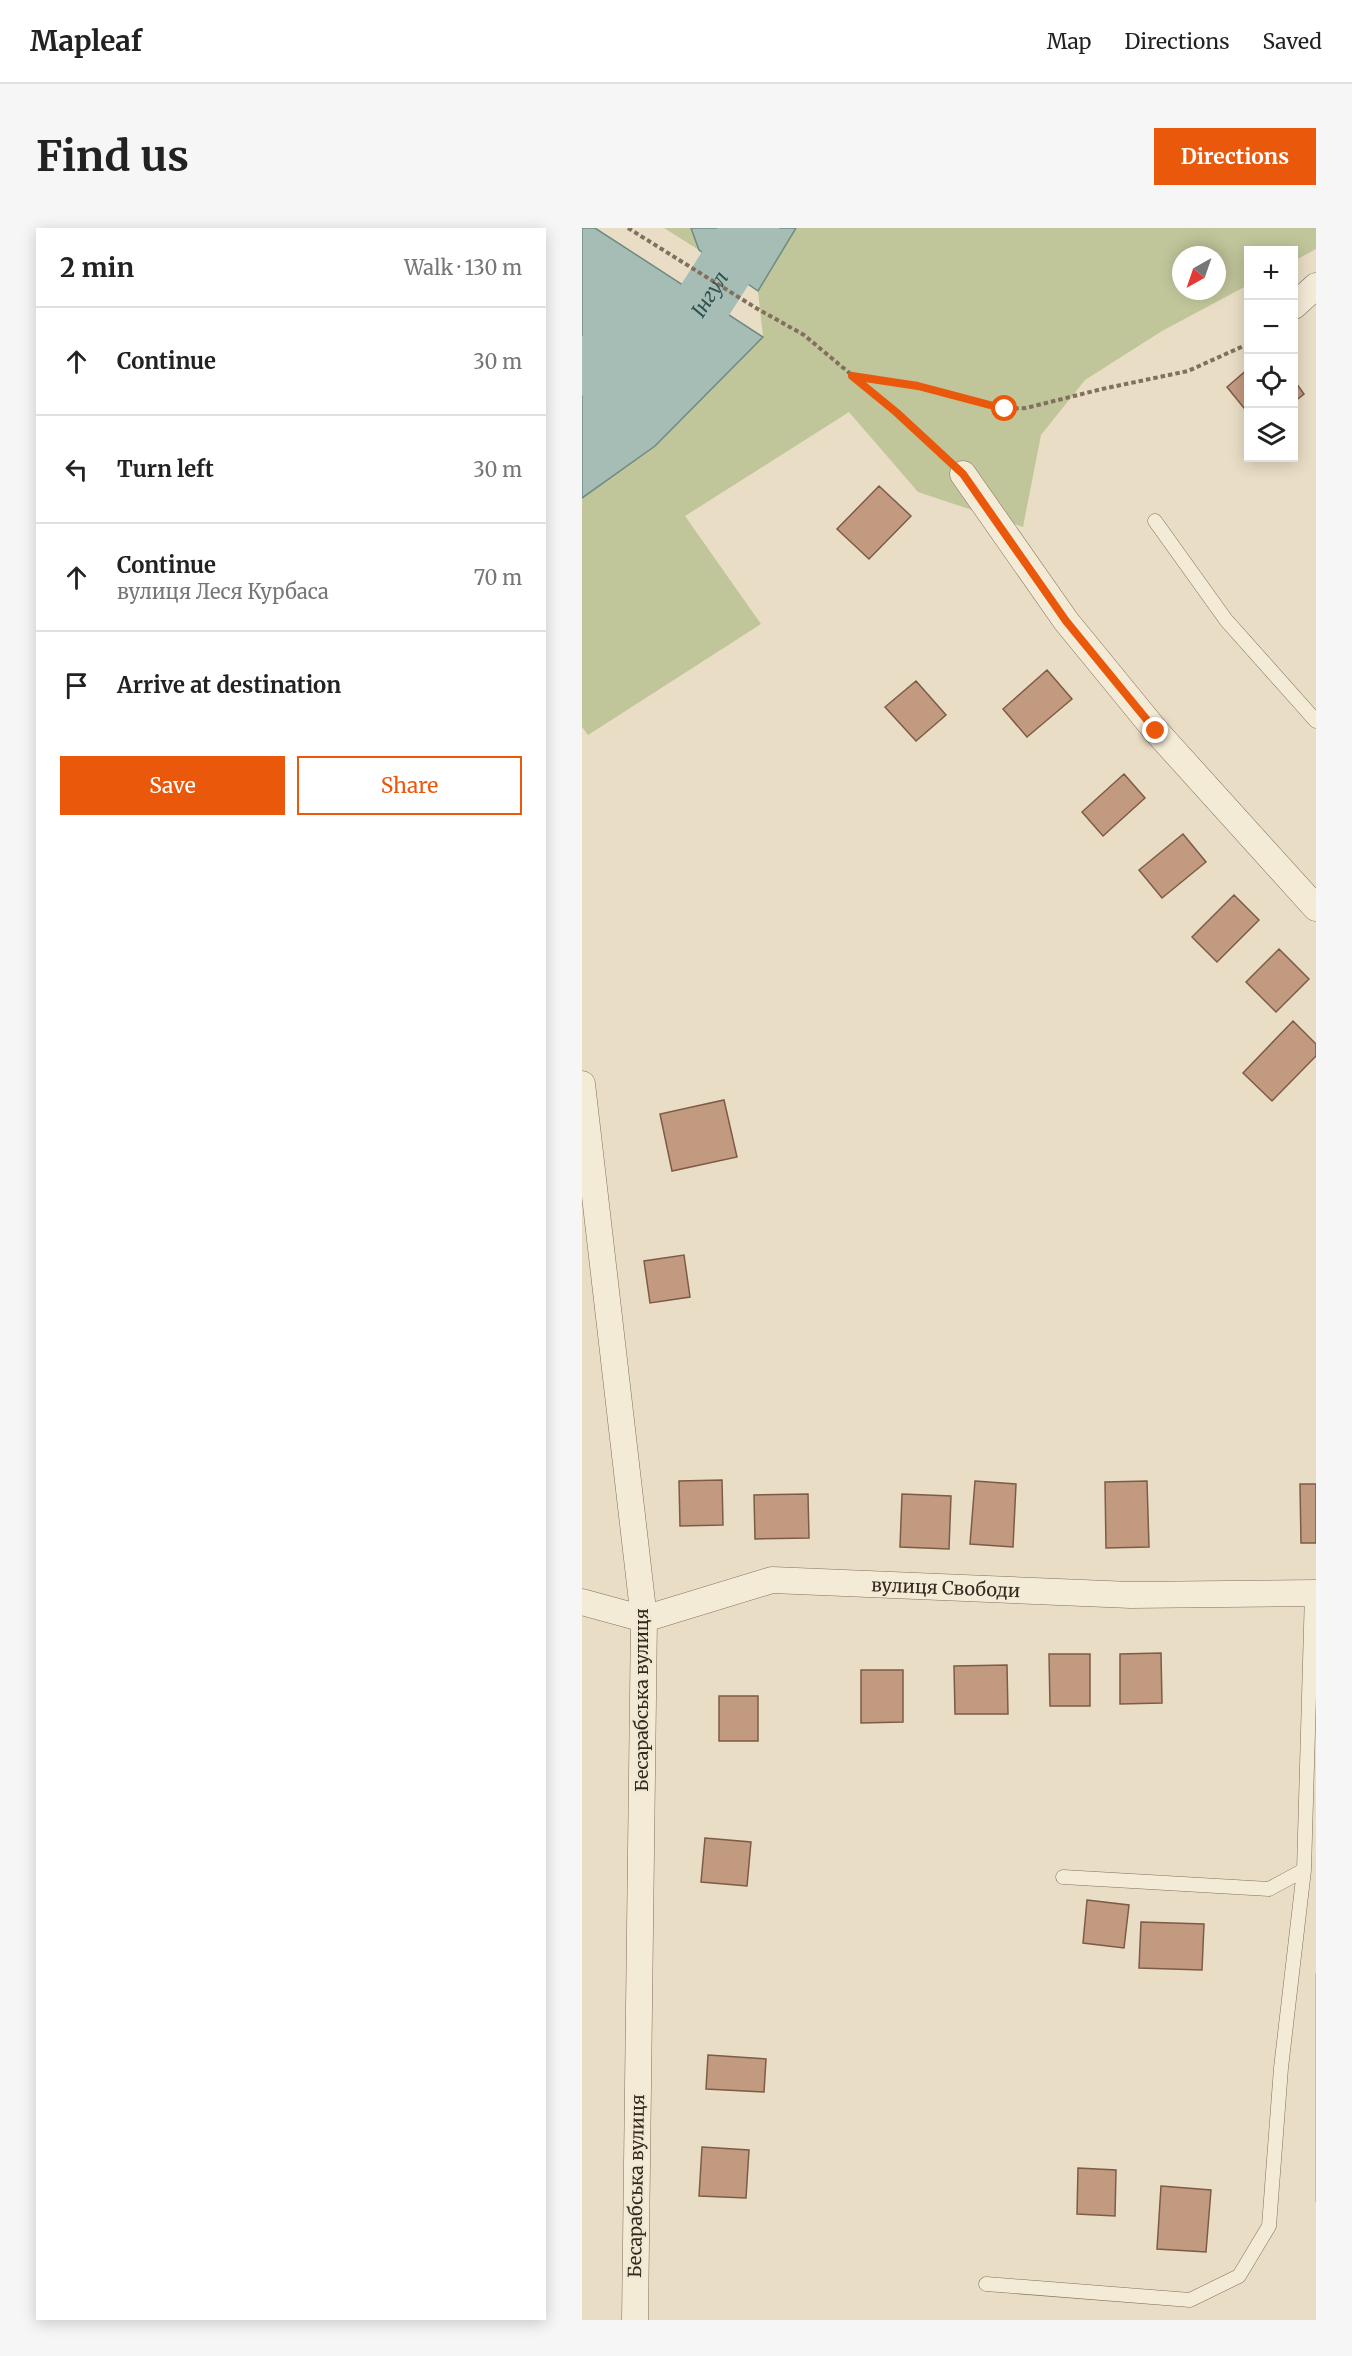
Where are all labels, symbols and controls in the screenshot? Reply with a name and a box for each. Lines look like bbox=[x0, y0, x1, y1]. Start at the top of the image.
text: Mapleaf bbox=[30, 23, 142, 59]
text: Map bbox=[1047, 28, 1091, 55]
text: Directions bbox=[1124, 28, 1229, 55]
text: Saved bbox=[1262, 28, 1322, 55]
button: Directions bbox=[1154, 128, 1316, 185]
text: Find us bbox=[36, 130, 189, 182]
north arrow bbox=[1172, 246, 1226, 300]
map controls bbox=[1244, 246, 1298, 462]
button: + bbox=[1244, 246, 1298, 300]
text: 2 min bbox=[60, 251, 134, 284]
text: Walk · 130 m bbox=[404, 255, 522, 280]
water label: Інгул bbox=[685, 266, 733, 321]
button: − bbox=[1244, 300, 1298, 354]
icon: ahead bbox=[60, 345, 93, 378]
text: Continue bbox=[117, 347, 216, 375]
text: 30 m bbox=[473, 349, 522, 374]
button: locate bbox=[1244, 354, 1298, 408]
route start bbox=[991, 395, 1017, 421]
button: layers bbox=[1244, 408, 1298, 462]
icon: left bbox=[60, 453, 93, 486]
text: Turn left bbox=[117, 455, 214, 483]
text: 30 m bbox=[473, 457, 522, 482]
text: Continue bbox=[117, 551, 216, 579]
icon: ahead bbox=[60, 561, 93, 594]
text: 70 m bbox=[474, 565, 522, 590]
text: вулиця Леся Курбаса bbox=[117, 579, 329, 604]
icon: arrive bbox=[60, 669, 93, 702]
text: Arrive at destination bbox=[117, 671, 341, 699]
route end bbox=[1142, 717, 1168, 743]
button: Save bbox=[60, 756, 285, 815]
button: Share bbox=[297, 756, 522, 815]
street label: вулиця Свободи bbox=[871, 1573, 1021, 1602]
street label: Бесарабська вулиця bbox=[630, 1608, 653, 1792]
street label: Бесарабська вулиця bbox=[623, 2094, 649, 2278]

